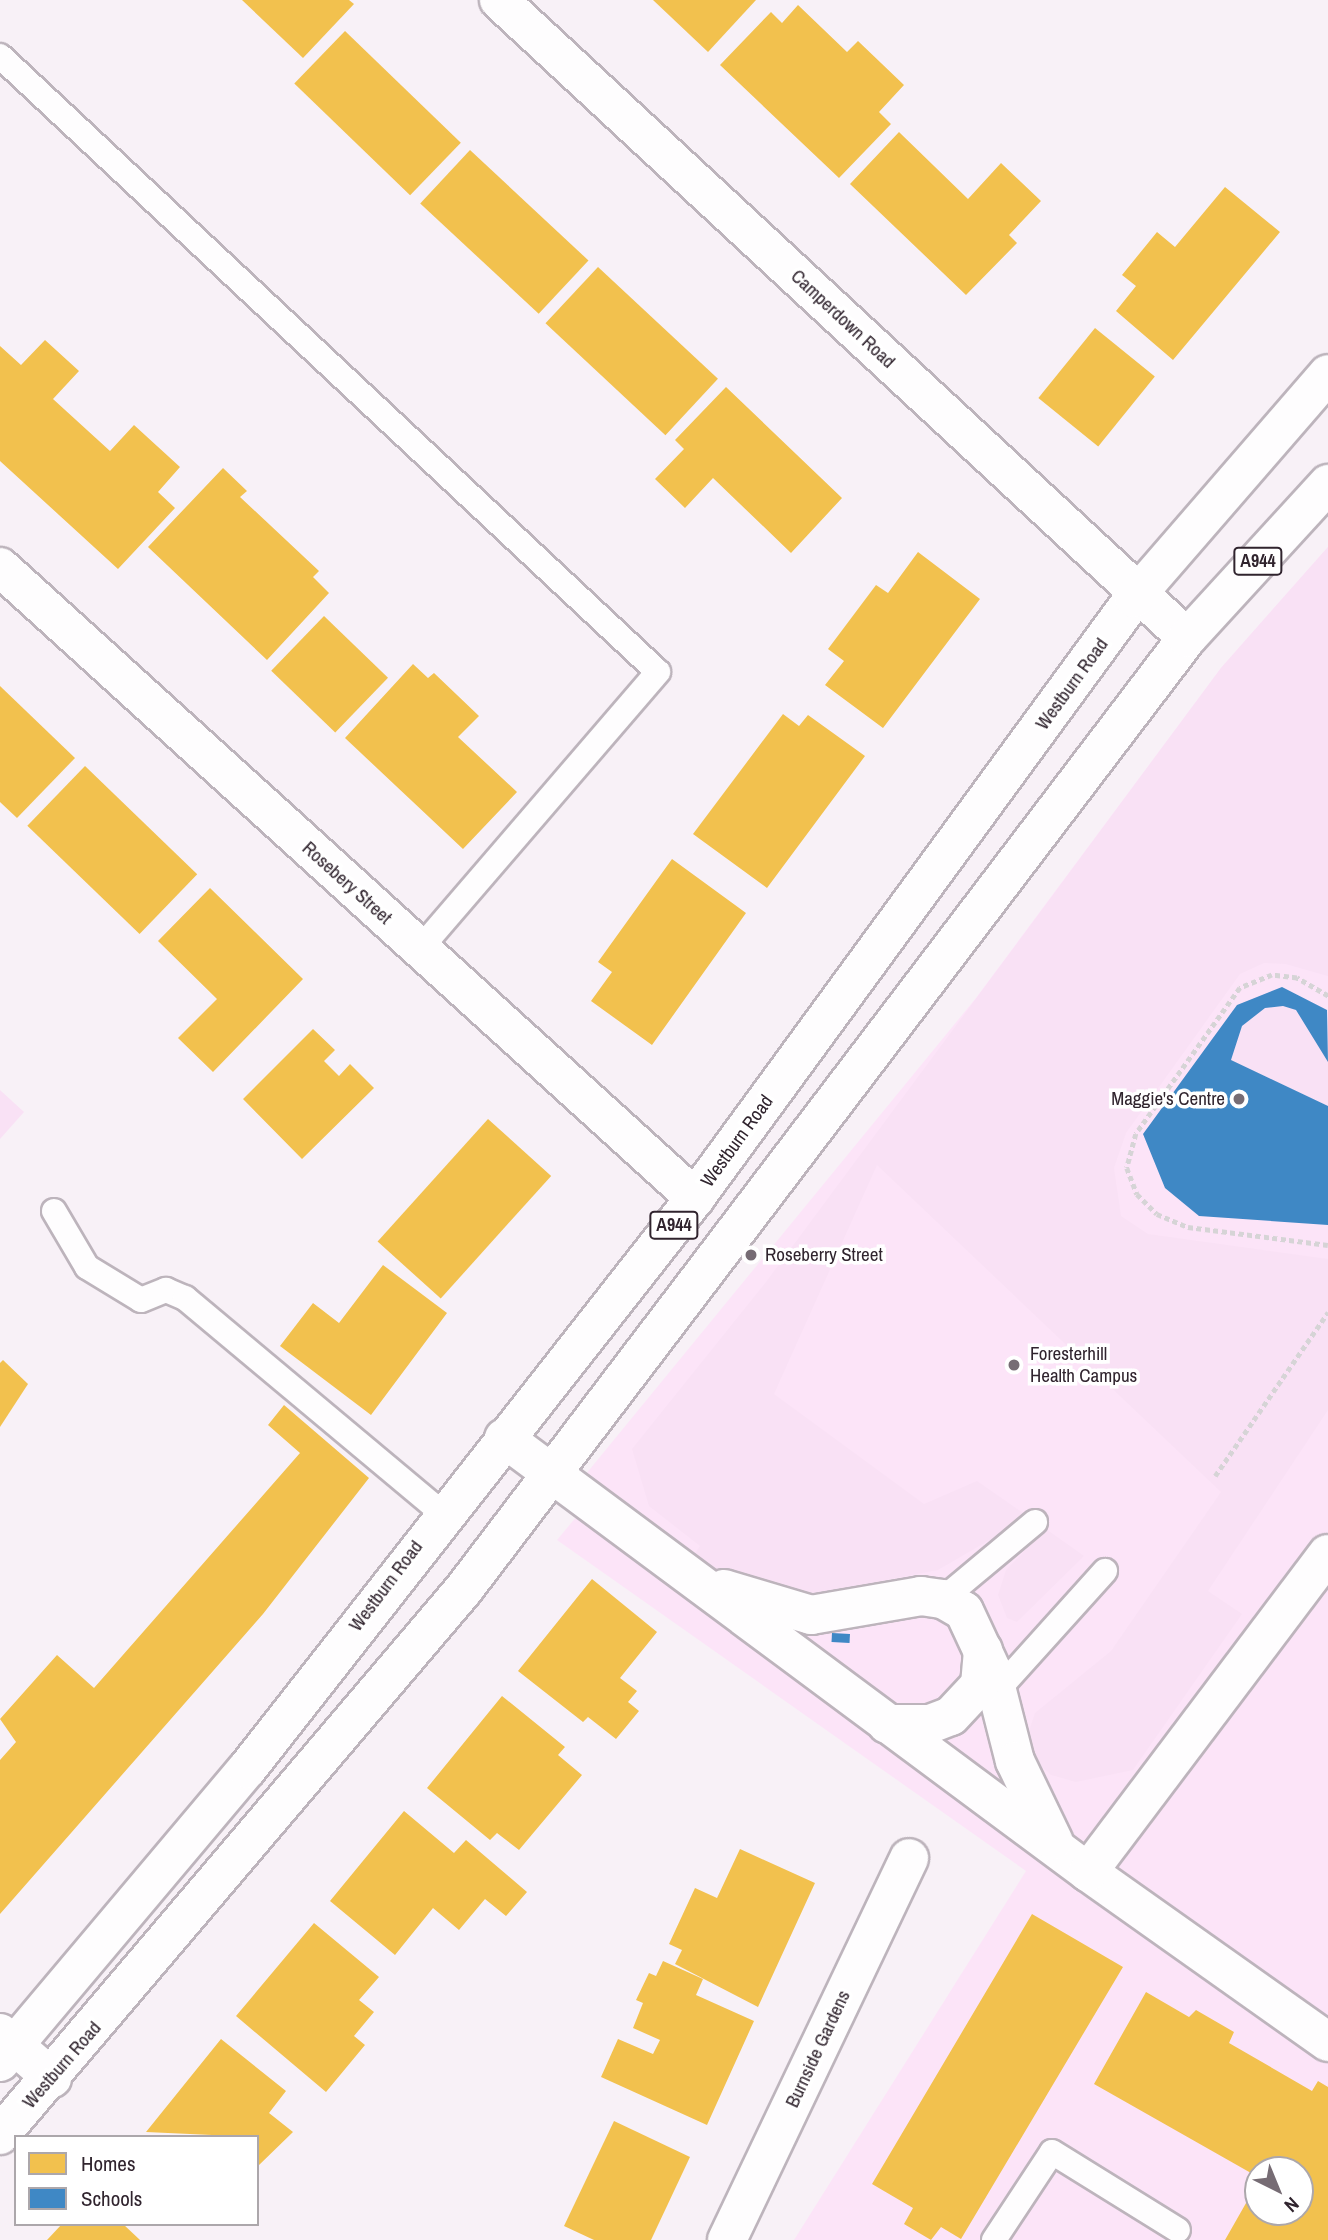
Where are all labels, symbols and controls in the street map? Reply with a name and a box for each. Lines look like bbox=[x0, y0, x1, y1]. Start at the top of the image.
street label: Camperdown Road bbox=[786, 265, 900, 373]
road number: A944 bbox=[1232, 546, 1284, 576]
street label: Westburn Road bbox=[1031, 634, 1113, 734]
street label: Rosebery Street bbox=[298, 837, 396, 929]
place label: Maggie's Centre bbox=[1111, 1088, 1225, 1110]
street label: Westburn Road bbox=[696, 1091, 778, 1191]
marker: Maggie's Centre bbox=[1231, 1091, 1247, 1107]
road number: A944 bbox=[648, 1210, 700, 1240]
place label: Roseberry Street bbox=[765, 1244, 883, 1266]
marker: Roseberry Street bbox=[743, 1247, 759, 1263]
place label: Foresterhill Health Campus bbox=[1030, 1343, 1137, 1387]
marker: Foresterhill Health Campus bbox=[1004, 1355, 1024, 1375]
street label: Westburn Road bbox=[344, 1536, 428, 1636]
street label: Burnside Gardens bbox=[781, 1987, 855, 2111]
street label: Westburn Road bbox=[18, 2017, 106, 2113]
legend bbox=[14, 2135, 259, 2226]
text: Homes bbox=[81, 2149, 136, 2178]
north arrow bbox=[1244, 2156, 1314, 2226]
text: Schools bbox=[81, 2184, 142, 2213]
text: N bbox=[1279, 2192, 1305, 2218]

